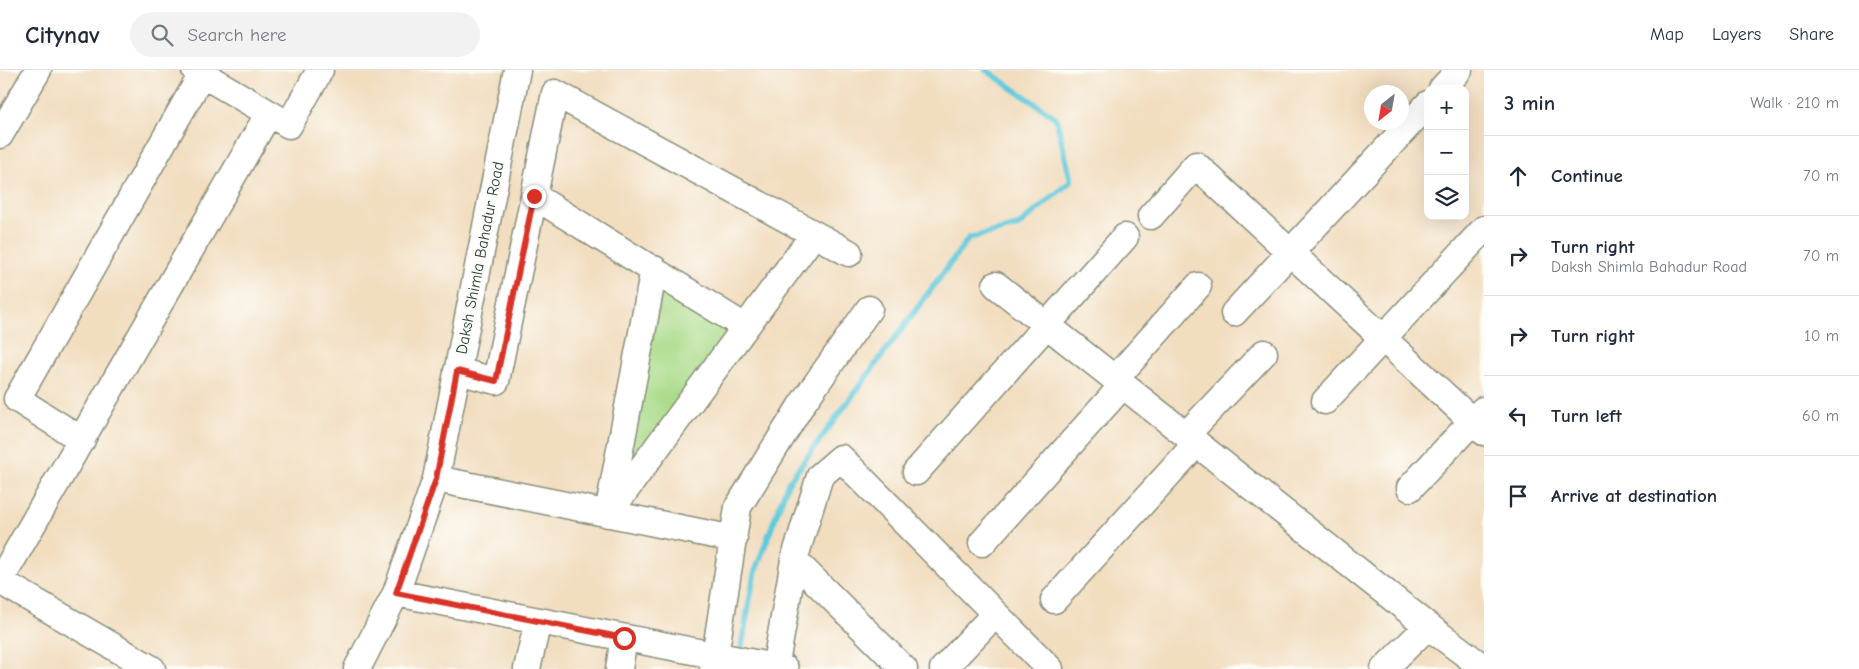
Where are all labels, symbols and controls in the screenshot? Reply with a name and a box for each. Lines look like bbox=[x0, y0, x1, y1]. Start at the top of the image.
search box bbox=[130, 12, 480, 57]
text: Citynav bbox=[25, 21, 100, 49]
icon: search bbox=[148, 21, 176, 49]
text: Search here bbox=[188, 24, 286, 46]
text: Map bbox=[1650, 24, 1684, 45]
text: Layers bbox=[1712, 24, 1761, 45]
text: Share bbox=[1789, 24, 1834, 45]
north arrow bbox=[1364, 85, 1409, 130]
map controls bbox=[1424, 85, 1469, 220]
button: + bbox=[1424, 85, 1469, 130]
text: 3 min bbox=[1504, 91, 1555, 115]
text: Walk · 210 m bbox=[1750, 94, 1839, 112]
button: − bbox=[1424, 130, 1469, 175]
street label: Daksh Shimla Bahadur Road bbox=[452, 160, 508, 356]
icon: ahead bbox=[1504, 162, 1532, 190]
text: Continue bbox=[1551, 165, 1623, 187]
text: 70 m bbox=[1803, 167, 1839, 185]
button: layers bbox=[1424, 175, 1469, 220]
route end bbox=[523, 185, 546, 208]
text: Turn right bbox=[1551, 236, 1635, 258]
icon: right bbox=[1504, 242, 1532, 270]
text: 70 m bbox=[1803, 247, 1839, 265]
text: Daksh Shimla Bahadur Road bbox=[1551, 258, 1747, 276]
icon: right bbox=[1504, 322, 1532, 350]
text: Turn right bbox=[1551, 325, 1635, 347]
text: 10 m bbox=[1804, 327, 1839, 345]
icon: left bbox=[1504, 402, 1532, 430]
text: Turn left bbox=[1551, 405, 1622, 427]
text: 60 m bbox=[1802, 407, 1839, 425]
icon: arrive bbox=[1504, 482, 1532, 510]
text: Arrive at destination bbox=[1551, 485, 1717, 507]
route start bbox=[613, 627, 636, 650]

